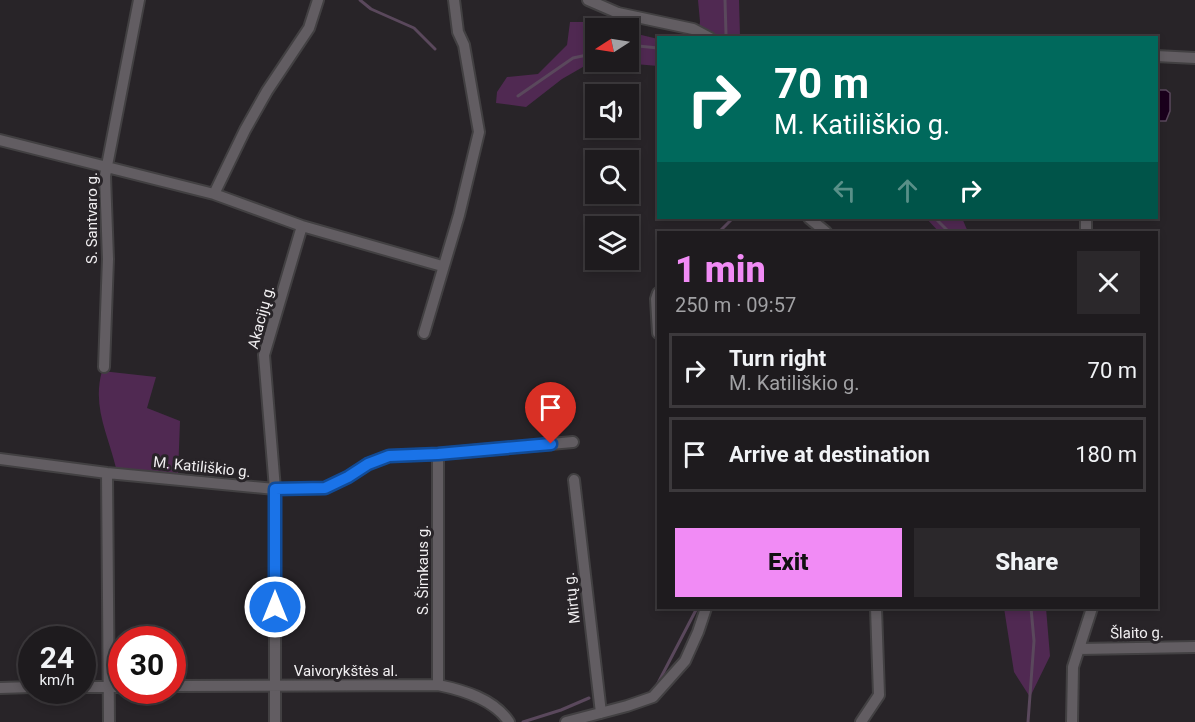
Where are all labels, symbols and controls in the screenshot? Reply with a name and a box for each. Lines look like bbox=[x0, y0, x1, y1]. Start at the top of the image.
north arrow bbox=[585, 18, 639, 72]
map controls bbox=[585, 18, 639, 270]
text: 70 m bbox=[774, 59, 869, 108]
icon: right bbox=[675, 60, 753, 138]
button: sound bbox=[585, 84, 639, 138]
text: M. Katiliškio g. bbox=[774, 109, 950, 141]
button: search bbox=[585, 150, 639, 204]
street label: S. Santvaro g. bbox=[83, 172, 101, 264]
icon: left bbox=[828, 174, 861, 207]
icon: ahead bbox=[891, 174, 924, 207]
icon: right bbox=[954, 174, 987, 207]
button: layers bbox=[585, 216, 639, 270]
text: 1 min bbox=[675, 249, 766, 291]
button: close bbox=[1077, 251, 1140, 314]
street label: Akacijų g. bbox=[244, 283, 278, 351]
text: 250 m · 09:57 bbox=[675, 293, 796, 317]
text: Turn right bbox=[729, 346, 826, 371]
icon: right bbox=[678, 354, 711, 387]
text: 70 m bbox=[1088, 358, 1137, 383]
text: M. Katiliškio g. bbox=[729, 371, 859, 395]
pin bbox=[525, 382, 576, 444]
icon: arrive bbox=[534, 391, 567, 424]
icon: arrive bbox=[678, 438, 711, 471]
text: Arrive at destination bbox=[729, 442, 930, 467]
text: 180 m bbox=[1075, 442, 1137, 467]
street label: M. Katiliškio g. bbox=[152, 453, 252, 481]
street label: S. Šimkaus g. bbox=[414, 525, 432, 615]
button: Exit bbox=[675, 528, 902, 597]
button: Share bbox=[914, 528, 1140, 597]
street label: Mirtų g. bbox=[560, 571, 584, 625]
position arrow bbox=[243, 575, 307, 639]
street label: Šlaito g. bbox=[1110, 624, 1164, 642]
speed limit sign: 30 bbox=[108, 626, 186, 704]
text: 24 bbox=[40, 640, 74, 675]
street label: Vaivorykštės al. bbox=[294, 662, 398, 680]
text: km/h bbox=[39, 671, 75, 689]

